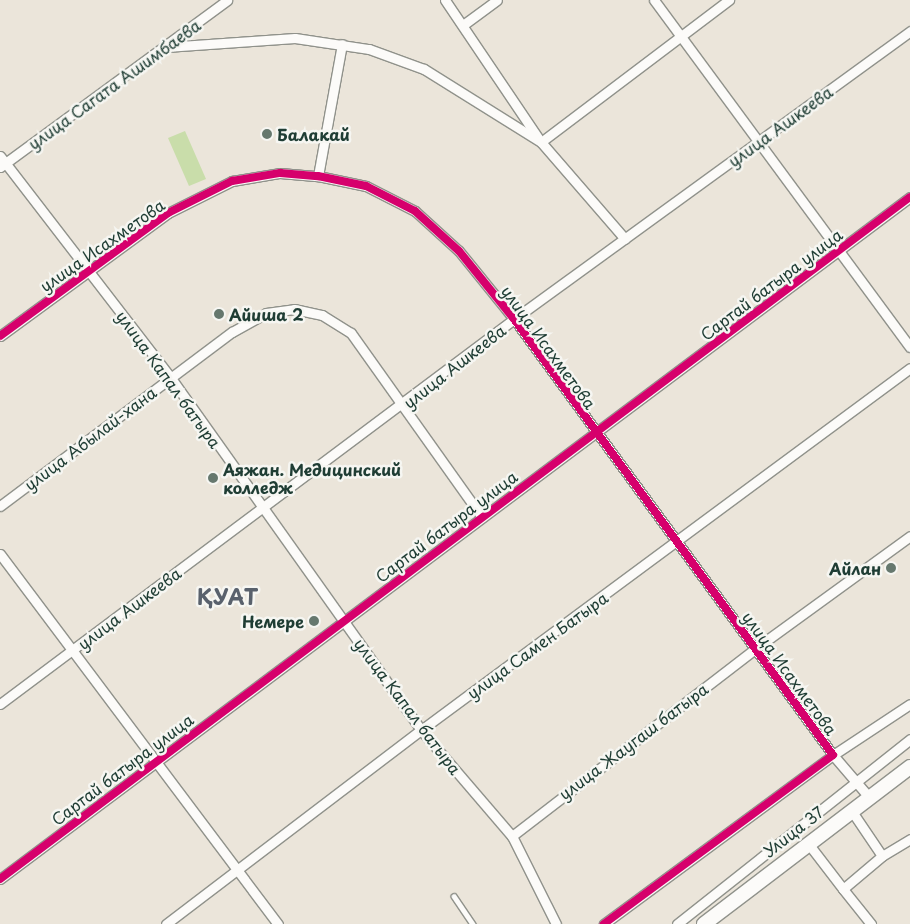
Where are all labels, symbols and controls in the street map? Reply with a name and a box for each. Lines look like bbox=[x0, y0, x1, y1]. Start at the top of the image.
street label: улица Сагата Ашимбаева bbox=[23, 15, 205, 153]
street label: улица Ашкеева bbox=[724, 82, 836, 170]
place label: Балакай bbox=[277, 124, 350, 144]
marker: Балакай bbox=[261, 128, 273, 140]
street label: улица Исахметова bbox=[35, 194, 169, 296]
street label: Сартай батыра улица bbox=[696, 224, 846, 344]
street label: улица Исахметова bbox=[497, 281, 601, 413]
place label: Айиша 2 bbox=[229, 304, 304, 324]
street label: улица Капал батыра bbox=[113, 307, 225, 451]
marker: Айиша 2 bbox=[213, 308, 225, 320]
street label: улица Ашкеева bbox=[399, 320, 509, 412]
street label: улица Абылай-хана bbox=[20, 382, 160, 494]
place label: Аяжан. Медицинский колледж bbox=[223, 459, 401, 497]
street label: Сартай батыра улица bbox=[371, 466, 521, 586]
marker: Аяжан. Медицинский колледж bbox=[207, 472, 219, 484]
place label: Айлан bbox=[829, 558, 881, 578]
marker: Айлан bbox=[885, 562, 897, 574]
street label: улица Ашкеева bbox=[73, 563, 185, 653]
district label: ҚУАТ bbox=[196, 583, 260, 609]
street label: улица Самен Батыра bbox=[462, 587, 612, 703]
street label: улица Исахметова bbox=[738, 607, 842, 739]
place label: Немере bbox=[242, 611, 304, 631]
marker: Немере bbox=[308, 615, 320, 627]
street label: улица Капал батыра bbox=[351, 634, 465, 778]
street label: улица Жаугаш батыра bbox=[554, 678, 712, 804]
street label: Сартай батыра улица bbox=[47, 709, 197, 829]
street label: Улица 37 bbox=[759, 801, 827, 861]

